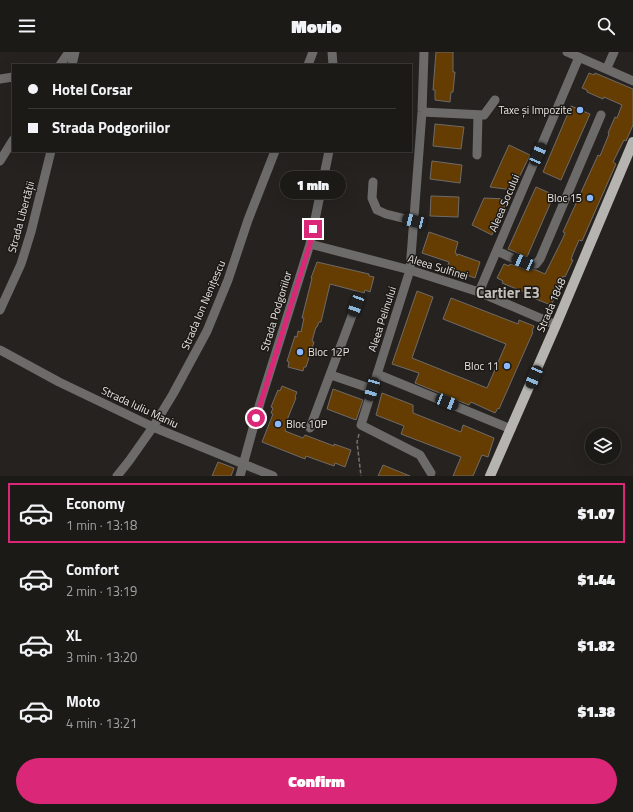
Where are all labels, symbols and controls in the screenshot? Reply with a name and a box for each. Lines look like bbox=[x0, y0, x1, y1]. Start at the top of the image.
text: Movio bbox=[291, 13, 342, 40]
icon: menu bbox=[16, 15, 38, 37]
icon: search bbox=[595, 15, 617, 37]
text: Hotel Corsar bbox=[52, 78, 132, 101]
place label: Taxe și Impozite bbox=[499, 102, 572, 118]
marker: Taxe și Impozite bbox=[575, 105, 585, 115]
text: Strada Podgoriilor bbox=[52, 116, 170, 139]
car bbox=[528, 141, 548, 167]
callout: 1 min bbox=[280, 171, 346, 199]
street label: Aleea Socului bbox=[485, 172, 523, 234]
text: 1 min bbox=[297, 175, 329, 195]
street label: Strada Libertății bbox=[4, 179, 38, 255]
place label: Bloc 15 bbox=[547, 190, 582, 206]
marker: Bloc 15 bbox=[585, 193, 595, 203]
car bbox=[401, 212, 427, 230]
route end bbox=[304, 220, 322, 238]
street label: Aleea Sulfinei bbox=[406, 250, 470, 284]
car bbox=[510, 252, 536, 272]
street label: Strada Ion Nenițescu bbox=[177, 258, 229, 352]
street label: Strada Podgoriilor bbox=[256, 269, 296, 353]
street label: Strada 1848 bbox=[532, 275, 570, 335]
district label: Cartier E3 bbox=[476, 281, 540, 304]
street label: Aleea Pelinului bbox=[364, 284, 400, 354]
car bbox=[346, 292, 366, 318]
place label: Bloc 12P bbox=[308, 344, 350, 360]
marker: Bloc 12P bbox=[295, 347, 305, 357]
place label: Bloc 11 bbox=[464, 358, 499, 374]
marker: Bloc 11 bbox=[502, 361, 512, 371]
car bbox=[524, 364, 544, 390]
car bbox=[363, 376, 381, 402]
street label: Strada Iuliu Maniu bbox=[99, 382, 181, 432]
car bbox=[434, 392, 460, 412]
route start bbox=[247, 409, 265, 427]
place label: Bloc 10P bbox=[286, 416, 328, 432]
marker: Bloc 10P bbox=[273, 419, 283, 429]
map controls bbox=[585, 428, 621, 464]
button: layers bbox=[585, 428, 621, 464]
text: Economy bbox=[66, 492, 125, 515]
icon: car bbox=[18, 495, 54, 531]
text: $1.07 bbox=[578, 502, 615, 525]
text: 1 min · 13:18 bbox=[66, 515, 137, 535]
text: Comfort bbox=[66, 558, 119, 581]
icon: car bbox=[18, 561, 54, 597]
text: $1.44 bbox=[578, 568, 615, 591]
text: 2 min · 13:19 bbox=[66, 581, 137, 601]
text: XL bbox=[66, 624, 82, 647]
icon: car bbox=[18, 627, 54, 663]
text: $1.82 bbox=[578, 634, 615, 657]
text: 3 min · 13:20 bbox=[66, 647, 137, 667]
text: Moto bbox=[66, 690, 100, 713]
icon: car bbox=[18, 693, 54, 729]
text: $1.38 bbox=[578, 700, 615, 723]
text: 4 min · 13:21 bbox=[66, 713, 137, 733]
button: Confirm bbox=[16, 758, 617, 804]

